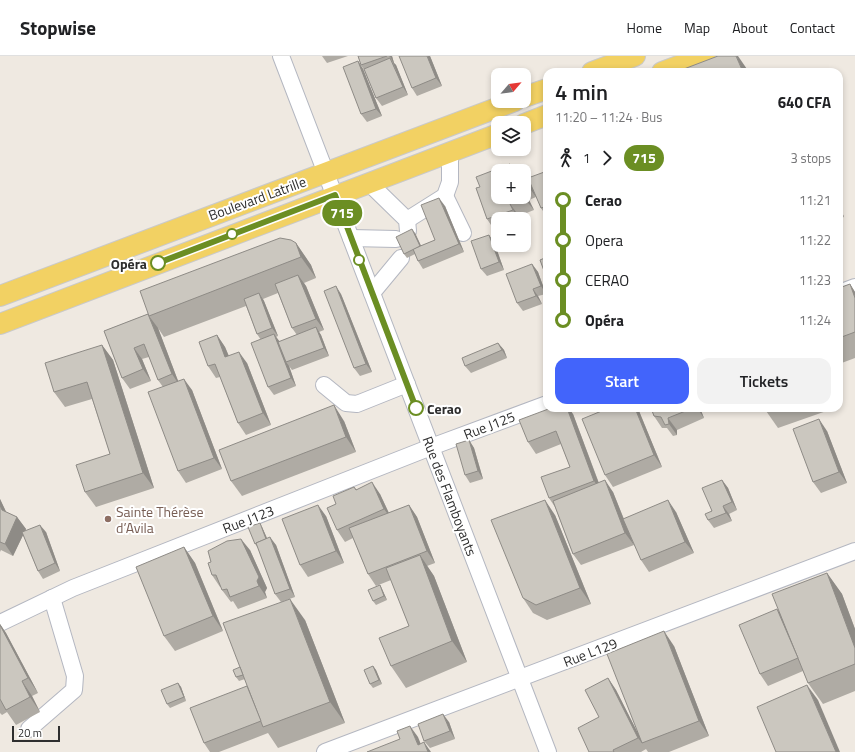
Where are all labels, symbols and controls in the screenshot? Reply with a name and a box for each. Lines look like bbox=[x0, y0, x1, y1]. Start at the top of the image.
text: Stopwise bbox=[20, 13, 96, 42]
text: Home bbox=[627, 17, 662, 38]
text: Map bbox=[684, 17, 710, 38]
text: About bbox=[732, 17, 768, 38]
text: Contact bbox=[790, 17, 835, 38]
north arrow bbox=[491, 68, 531, 108]
map controls bbox=[491, 68, 531, 252]
text: 4 min bbox=[555, 75, 608, 109]
text: 640 CFA bbox=[778, 91, 831, 114]
text: 11:20 – 11:24 · Bus bbox=[555, 107, 662, 127]
button: layers bbox=[491, 116, 531, 156]
icon: walk bbox=[555, 147, 577, 169]
icon: forward bbox=[596, 147, 618, 169]
text: 715 bbox=[632, 147, 656, 168]
text: 1 bbox=[583, 148, 590, 168]
text: 3 stops bbox=[790, 148, 831, 168]
button: + bbox=[491, 164, 531, 204]
street label: Boulevard Latrille bbox=[205, 171, 309, 225]
text: Cerao bbox=[585, 189, 622, 212]
text: 11:21 bbox=[799, 190, 831, 210]
line badge: 715 bbox=[319, 200, 365, 226]
text: 715 bbox=[330, 202, 354, 223]
button: − bbox=[491, 212, 531, 252]
unlabelled marker bbox=[226, 228, 238, 240]
text: Opera bbox=[585, 229, 623, 252]
text: 11:22 bbox=[799, 230, 831, 250]
place label: Opéra bbox=[111, 253, 147, 274]
unlabelled marker bbox=[353, 254, 365, 266]
marker: Opéra bbox=[150, 255, 166, 271]
text: CERAO bbox=[585, 269, 629, 292]
text: 11:23 bbox=[799, 270, 831, 290]
text: Opéra bbox=[585, 309, 624, 332]
text: 11:24 bbox=[799, 310, 831, 330]
button: Start bbox=[555, 358, 689, 404]
button: Tickets bbox=[697, 358, 831, 404]
place label: Cerao bbox=[427, 398, 461, 419]
marker: Cerao bbox=[408, 400, 424, 416]
street label: Rue J125 bbox=[460, 406, 518, 444]
street label: Rue des Flamboyants bbox=[417, 433, 483, 559]
street label: Rue J123 bbox=[219, 500, 277, 538]
place label: Sainte Thérèse d’Avila bbox=[116, 501, 204, 538]
marker: Sainte Thérèse d’Avila bbox=[103, 514, 113, 524]
street label: Rue L129 bbox=[560, 632, 620, 672]
scale bar bbox=[12, 724, 60, 743]
text: 20 m bbox=[18, 725, 42, 741]

